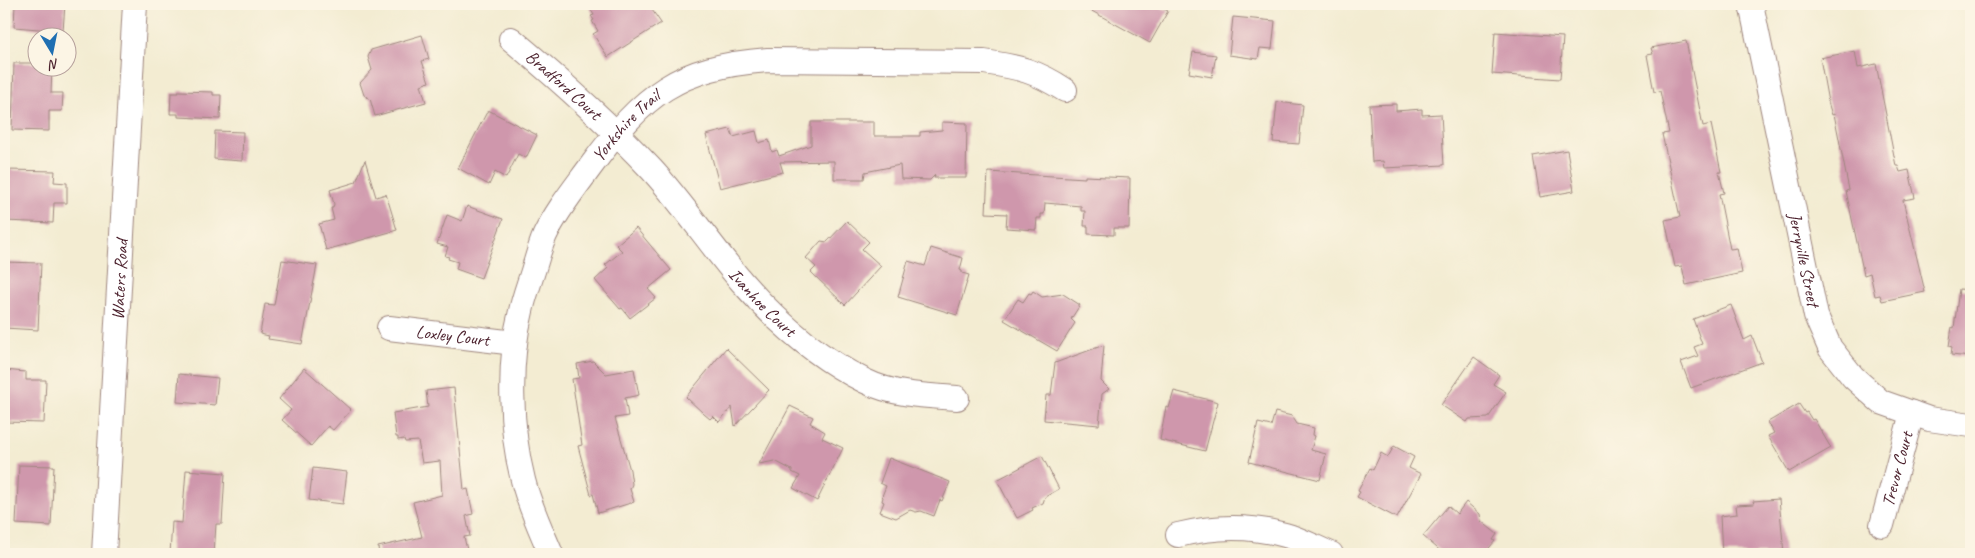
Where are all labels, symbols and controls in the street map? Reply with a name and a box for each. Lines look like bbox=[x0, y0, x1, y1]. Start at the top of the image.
north arrow bbox=[28, 28, 78, 78]
street label: Bradford Court bbox=[521, 45, 608, 126]
text: N bbox=[46, 55, 60, 74]
street label: Yorkshire Trail bbox=[587, 83, 666, 166]
street label: Jerryville Street bbox=[1784, 210, 1825, 311]
street label: Waters Road bbox=[106, 236, 133, 320]
street label: Ivanhoe Court bbox=[724, 264, 802, 343]
street label: Loxley Court bbox=[415, 320, 492, 351]
street label: Trevor Court bbox=[1877, 427, 1918, 509]

